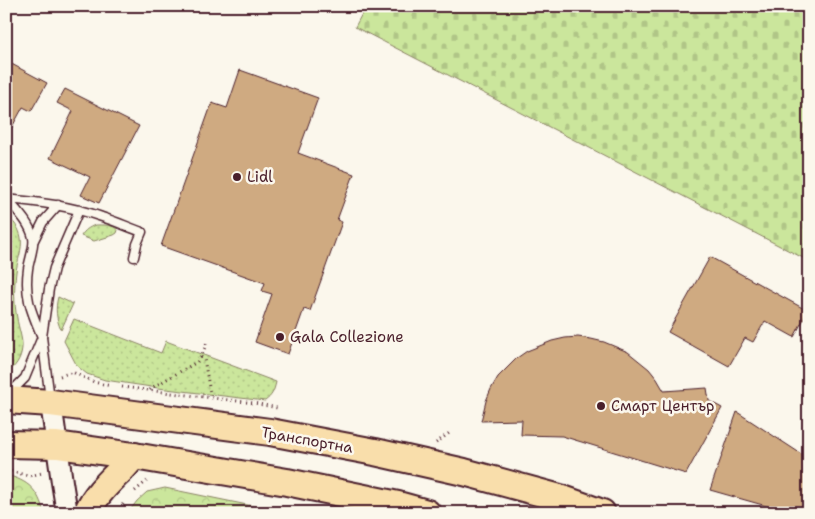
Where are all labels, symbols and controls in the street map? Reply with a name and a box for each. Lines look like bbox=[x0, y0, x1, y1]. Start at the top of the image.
place label: Lidl bbox=[247, 167, 273, 187]
marker: Lidl bbox=[231, 171, 243, 183]
place label: Gala Collezione bbox=[290, 327, 404, 347]
marker: Gala Collezione bbox=[274, 331, 286, 343]
place label: Смарт Център bbox=[611, 396, 714, 416]
marker: Смарт Център bbox=[595, 400, 607, 412]
street label: Транспортна bbox=[260, 422, 355, 458]

